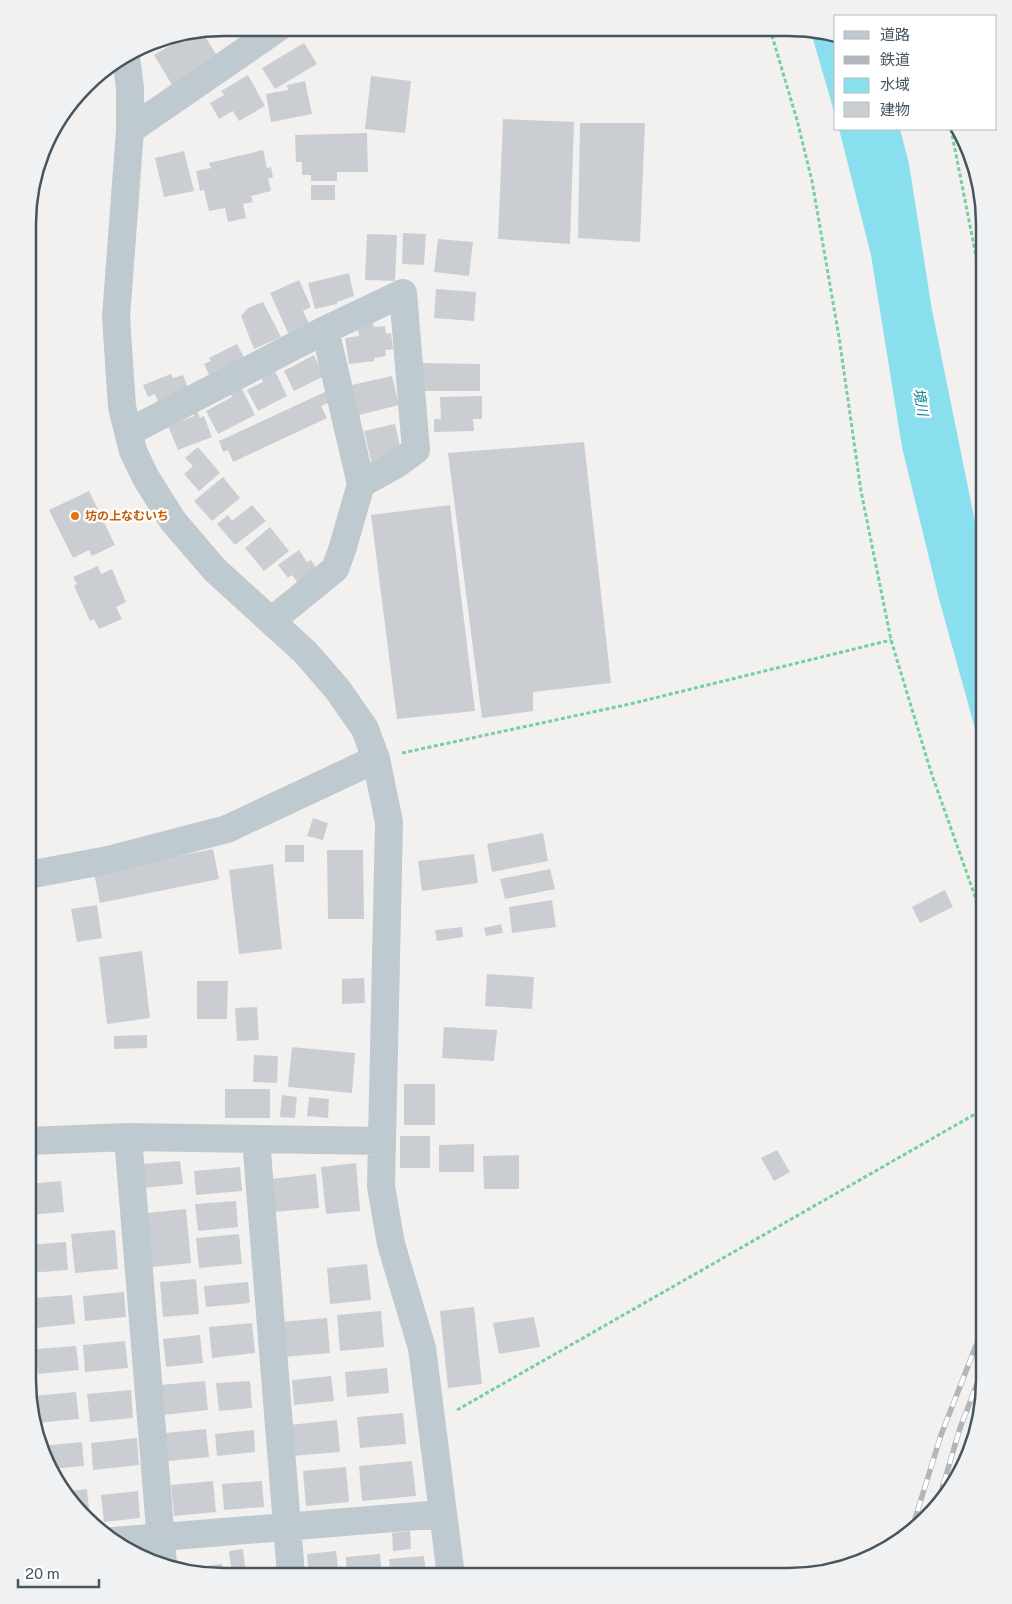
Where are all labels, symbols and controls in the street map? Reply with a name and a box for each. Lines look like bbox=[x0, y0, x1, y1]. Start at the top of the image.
legend bbox=[834, 15, 997, 130]
text: 道路 bbox=[880, 26, 910, 43]
text: 鉄道 bbox=[880, 51, 910, 68]
text: 水域 bbox=[880, 76, 910, 93]
text: 建物 bbox=[880, 101, 910, 118]
water label: 境川 bbox=[911, 387, 932, 419]
place label: 坊の上なむいち bbox=[85, 509, 169, 523]
marker: 坊の上なむいち bbox=[69, 510, 81, 522]
scale bar bbox=[18, 1556, 99, 1588]
text: 20 m bbox=[25, 1565, 60, 1582]

